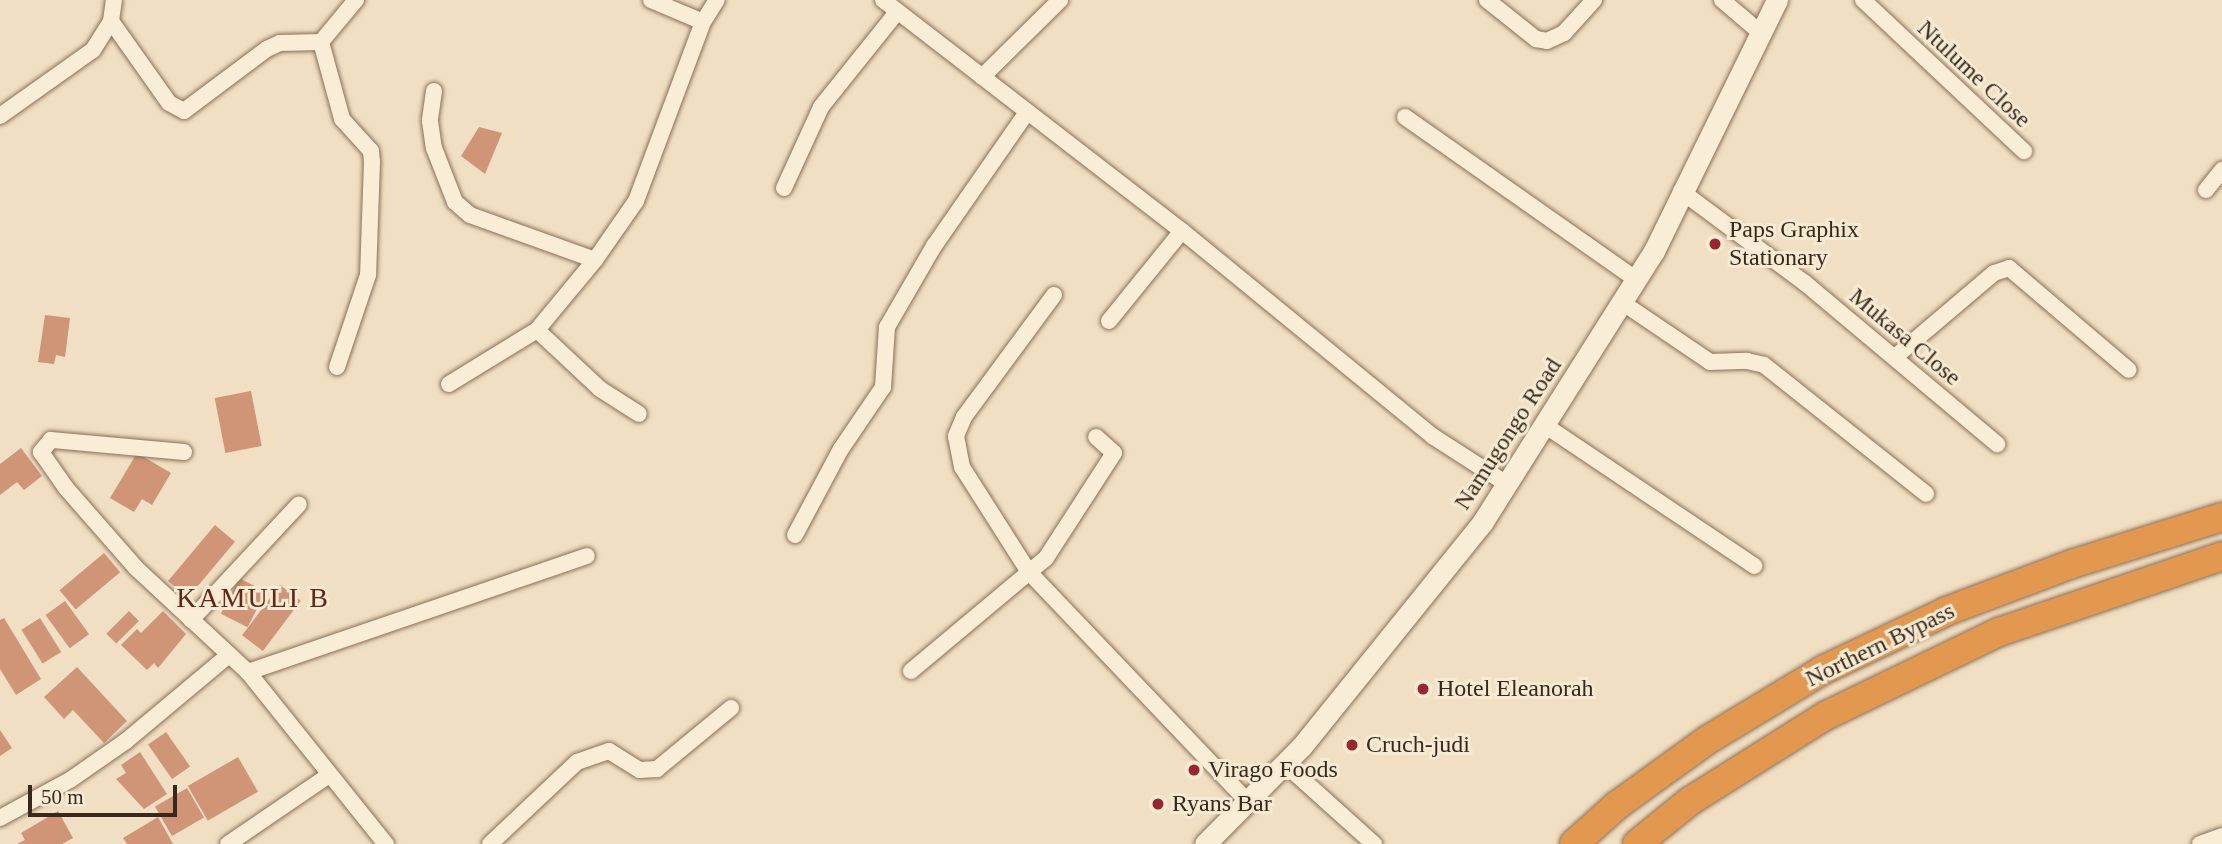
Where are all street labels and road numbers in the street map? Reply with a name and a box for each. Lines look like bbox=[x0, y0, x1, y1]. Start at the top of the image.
street label: Ntulume Close bbox=[1911, 14, 2037, 134]
street label: Mukasa Close bbox=[1843, 282, 1967, 392]
street label: Namugongo Road bbox=[1448, 353, 1568, 515]
street label: Northern Bypass bbox=[1801, 597, 1959, 693]

